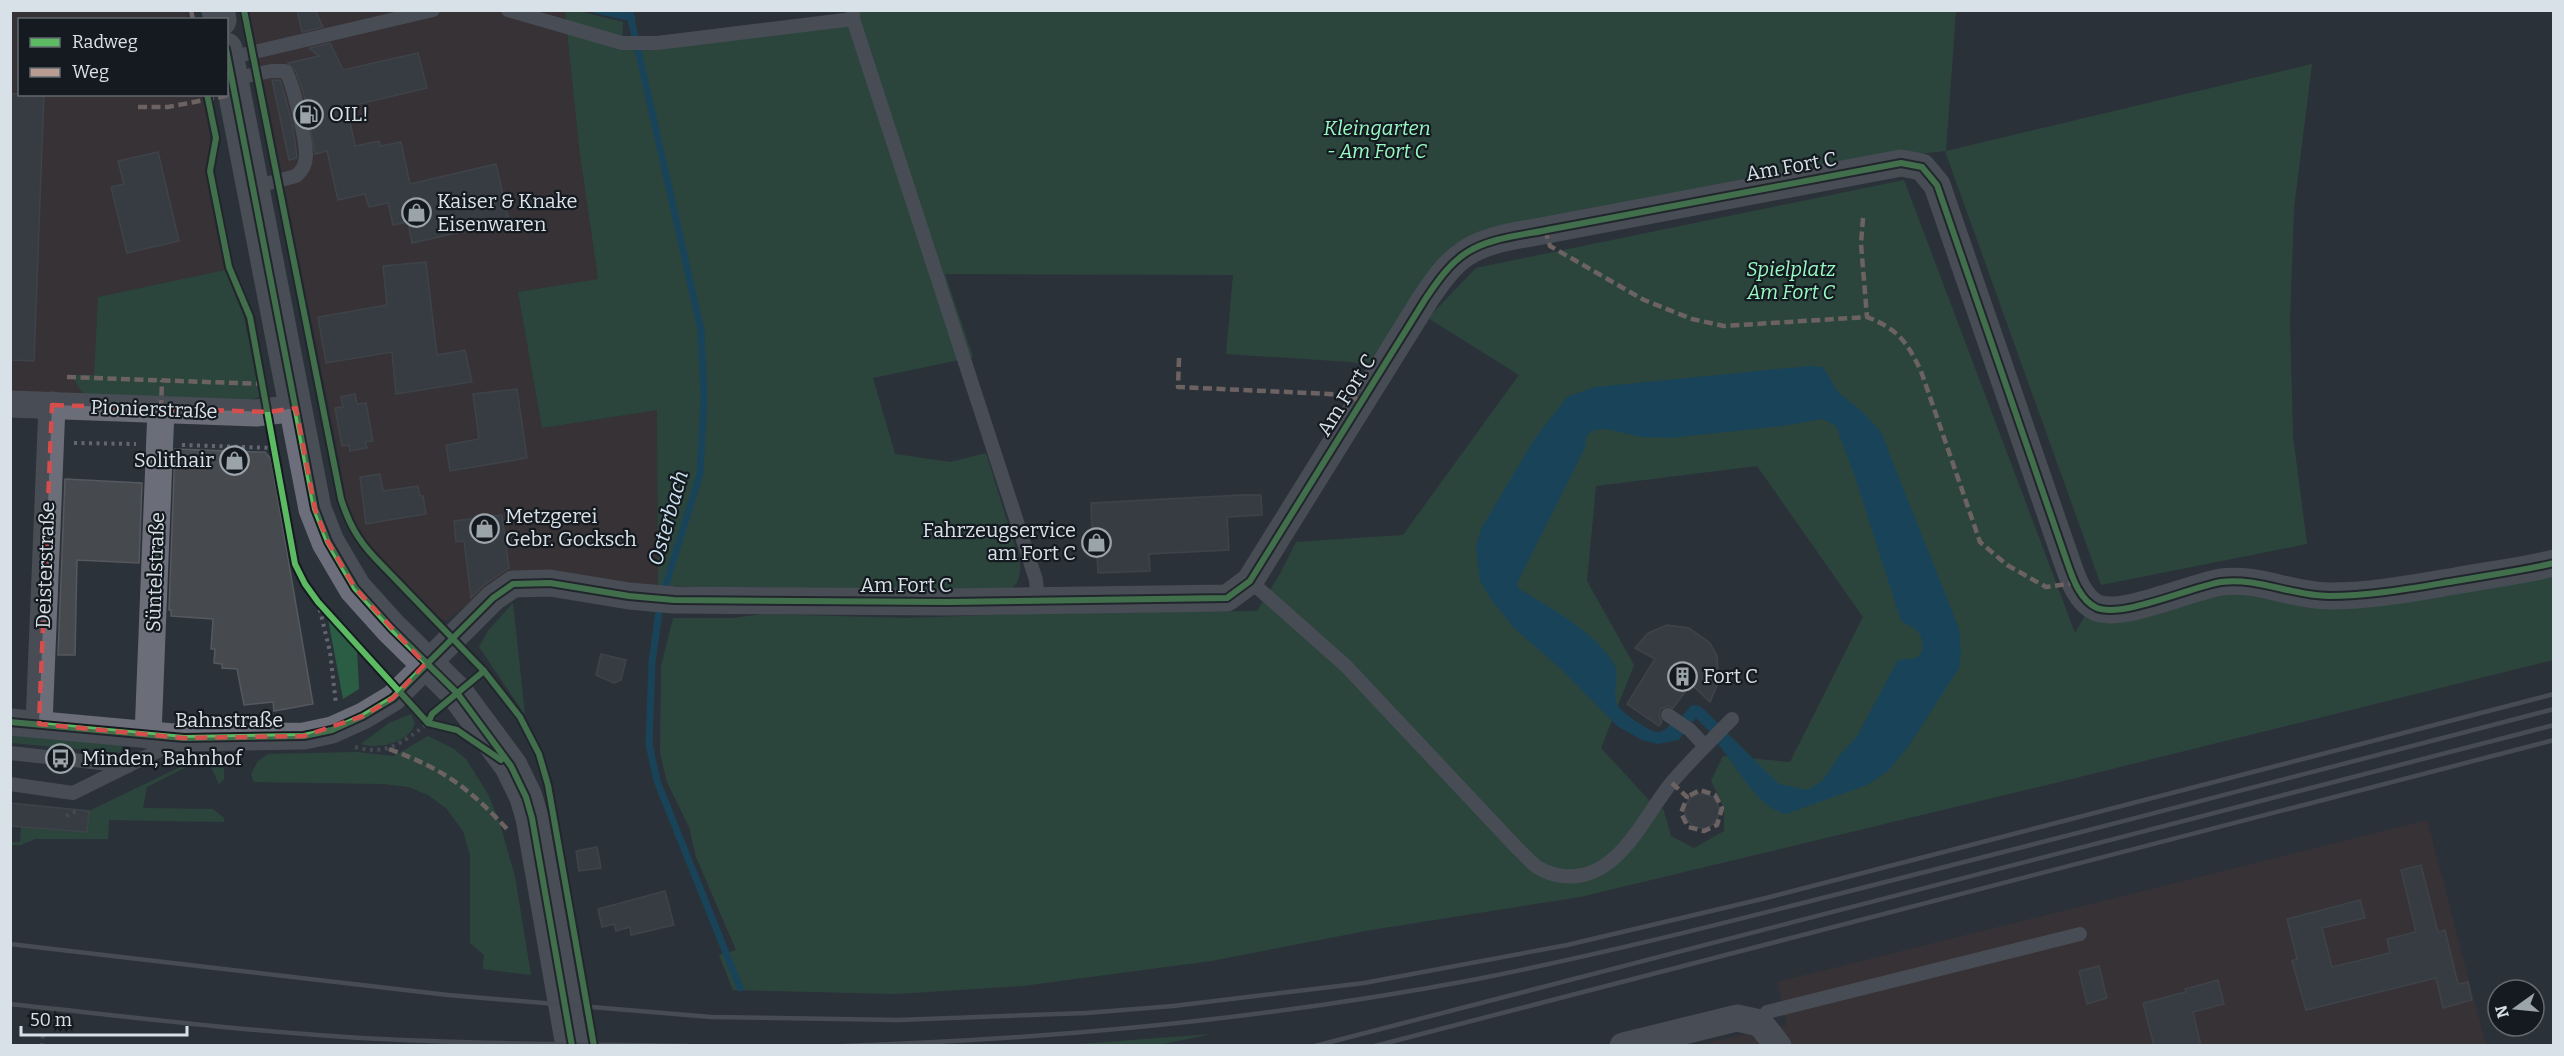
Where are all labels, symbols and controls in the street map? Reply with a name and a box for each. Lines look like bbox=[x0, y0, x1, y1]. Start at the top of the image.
legend bbox=[18, 18, 228, 96]
text: Radweg bbox=[72, 31, 138, 53]
text: Weg bbox=[72, 61, 109, 83]
fuel station icon: OIL! bbox=[292, 98, 324, 130]
place label: OIL! bbox=[329, 102, 369, 126]
park label: Kleingarten - Am Fort C bbox=[1323, 116, 1431, 163]
street label: Am Fort C bbox=[1744, 146, 1838, 186]
place label: Kaiser & Knake Eisenwaren bbox=[437, 189, 577, 236]
shop icon: Kaiser & Knake Eisenwaren bbox=[400, 196, 432, 228]
park label: Spielplatz Am Fort C bbox=[1746, 257, 1836, 304]
street label: Am Fort C bbox=[1312, 350, 1380, 440]
street label: Pionierstraße bbox=[90, 395, 218, 423]
shop icon: Solithair bbox=[219, 444, 251, 476]
place label: Solithair bbox=[134, 448, 214, 472]
water label: Osterbach bbox=[642, 468, 694, 568]
street label: Deisterstraße bbox=[31, 501, 59, 629]
place label: Metzgerei Gebr. Gocksch bbox=[505, 504, 637, 551]
street label: Süntelstraße bbox=[141, 512, 169, 632]
shop icon: Metzgerei Gebr. Gocksch bbox=[468, 512, 500, 544]
place label: Fahrzeugservice am Fort C bbox=[923, 518, 1076, 565]
shop icon: Fahrzeugservice am Fort C bbox=[1081, 526, 1113, 558]
street label: Am Fort C bbox=[860, 573, 952, 597]
building icon: Fort C bbox=[1666, 660, 1698, 692]
place label: Fort C bbox=[1703, 664, 1758, 688]
street label: Bahnstraße bbox=[175, 708, 283, 732]
bus stop icon: Minden, Bahnhof bbox=[45, 742, 77, 774]
place label: Minden, Bahnhof bbox=[82, 746, 244, 770]
north arrow bbox=[2486, 978, 2546, 1038]
scale bar bbox=[21, 999, 188, 1037]
text: N bbox=[2491, 1003, 2513, 1020]
text: 50 m bbox=[30, 1009, 72, 1031]

